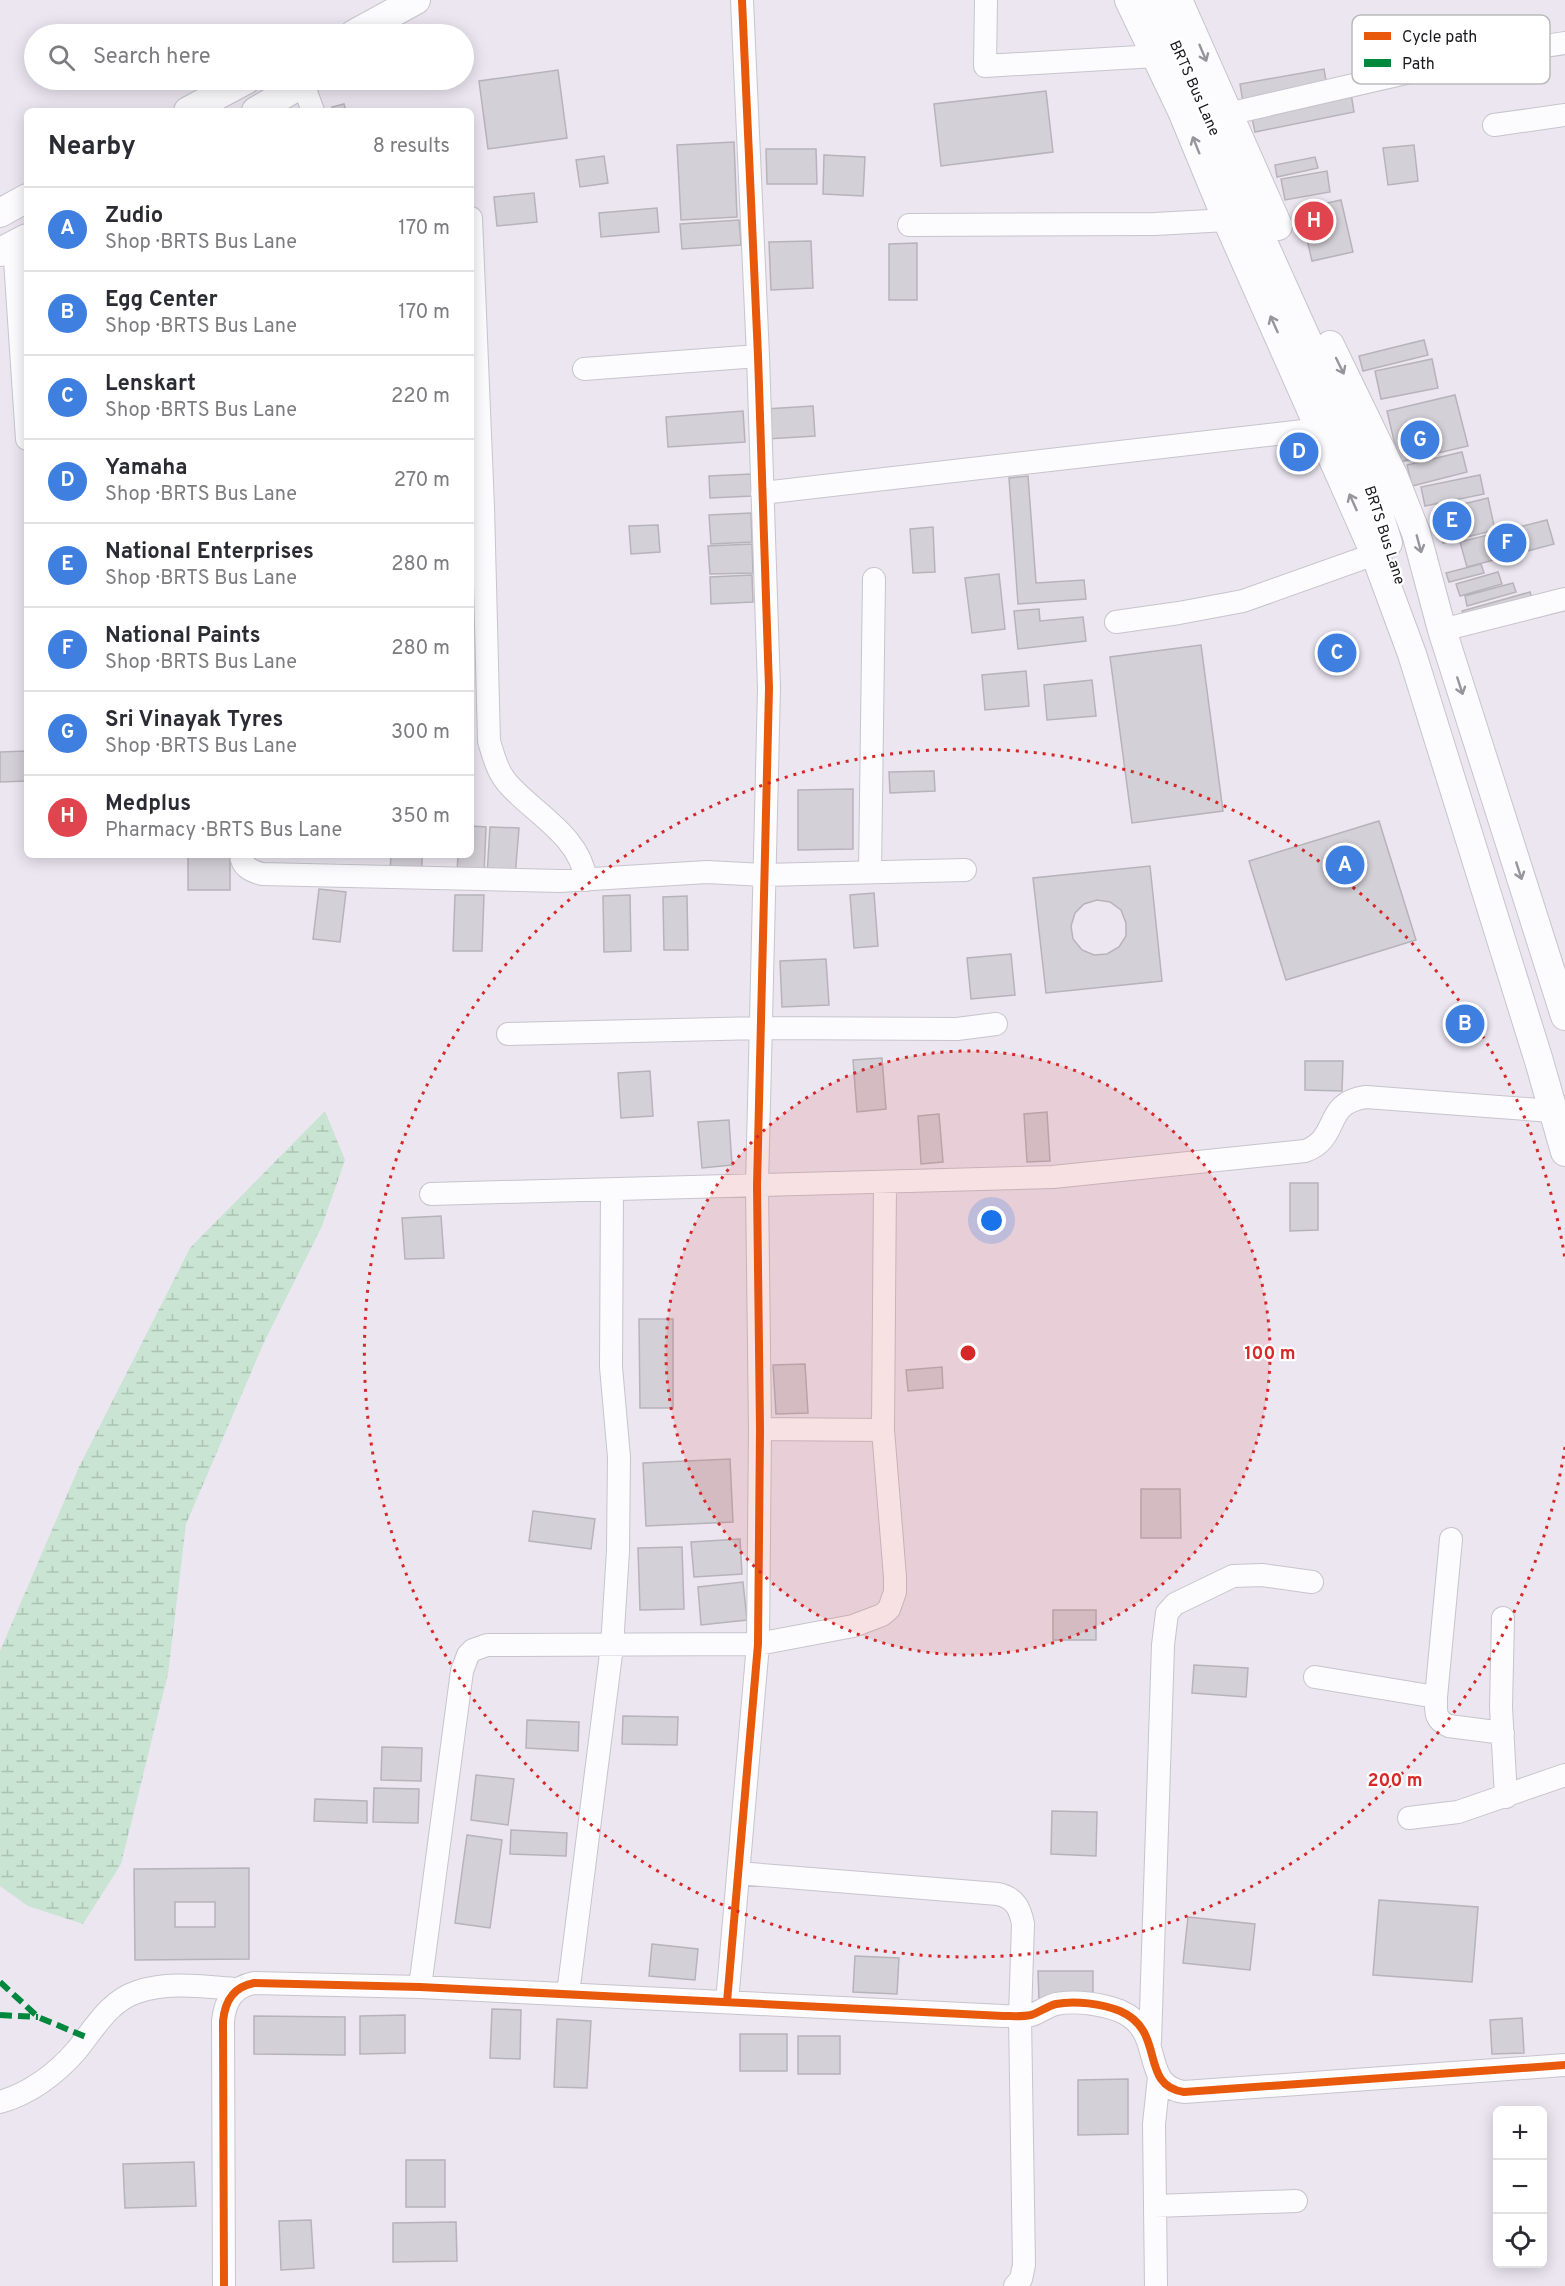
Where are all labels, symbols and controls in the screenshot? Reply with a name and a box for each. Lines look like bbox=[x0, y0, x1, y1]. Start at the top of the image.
legend bbox=[1352, 15, 1550, 84]
search box bbox=[24, 24, 474, 90]
text: Cycle path bbox=[1402, 28, 1477, 48]
street label: BRTS Bus Lane bbox=[1164, 38, 1223, 139]
icon: search bbox=[45, 41, 78, 74]
one-way arrow bbox=[1198, 43, 1209, 62]
text: Search here bbox=[93, 44, 211, 71]
text: Path bbox=[1402, 55, 1435, 75]
text: Nearby bbox=[48, 131, 136, 164]
text: 8 results bbox=[373, 134, 450, 160]
one-way arrow bbox=[1190, 136, 1201, 154]
pin: H bbox=[1294, 198, 1334, 244]
text: Zudio bbox=[105, 203, 163, 230]
text: A bbox=[60, 216, 75, 242]
text: 170 m bbox=[398, 216, 450, 242]
text: Shop · BRTS Bus Lane bbox=[105, 230, 297, 256]
text: Egg Center bbox=[105, 287, 218, 314]
text: B bbox=[61, 300, 74, 326]
text: 170 m bbox=[398, 300, 450, 326]
text: Shop · BRTS Bus Lane bbox=[105, 314, 297, 340]
one-way arrow bbox=[1267, 315, 1279, 333]
one-way arrow bbox=[1335, 357, 1347, 375]
text: Lenskart bbox=[105, 371, 196, 398]
text: C bbox=[61, 384, 74, 410]
text: 220 m bbox=[391, 384, 450, 410]
text: Shop · BRTS Bus Lane bbox=[105, 398, 297, 424]
pin: G bbox=[1400, 418, 1440, 462]
pin: D bbox=[1280, 430, 1318, 474]
text: Yamaha bbox=[105, 455, 188, 482]
text: D bbox=[60, 468, 75, 494]
text: 270 m bbox=[394, 468, 450, 494]
text: Shop · BRTS Bus Lane bbox=[105, 482, 297, 508]
street label: BRTS Bus Lane bbox=[1359, 484, 1408, 587]
one-way arrow bbox=[1346, 493, 1357, 511]
pin: E bbox=[1432, 498, 1472, 544]
pin: F bbox=[1488, 520, 1526, 566]
one-way arrow bbox=[1413, 534, 1425, 553]
text: National Enterprises bbox=[105, 539, 314, 566]
text: E bbox=[61, 552, 74, 578]
text: 280 m bbox=[391, 552, 450, 578]
text: Shop · BRTS Bus Lane bbox=[105, 566, 297, 592]
text: National Paints bbox=[105, 623, 261, 650]
pin: C bbox=[1318, 630, 1356, 676]
text: F bbox=[62, 636, 73, 662]
text: 280 m bbox=[391, 636, 450, 662]
text: Shop · BRTS Bus Lane bbox=[105, 650, 297, 676]
one-way arrow bbox=[1455, 676, 1466, 695]
text: Sri Vinayak Tyres bbox=[105, 707, 283, 734]
text: G bbox=[61, 720, 74, 746]
text: 300 m bbox=[391, 720, 450, 746]
text: Shop · BRTS Bus Lane bbox=[105, 734, 297, 760]
text: Medplus bbox=[105, 791, 191, 818]
text: H bbox=[60, 804, 75, 830]
text: 350 m bbox=[391, 804, 450, 830]
text: Pharmacy · BRTS Bus Lane bbox=[105, 818, 342, 844]
pin: A bbox=[1326, 842, 1364, 888]
one-way arrow bbox=[1514, 861, 1525, 880]
pin: B bbox=[1446, 1002, 1484, 1046]
your location bbox=[977, 1206, 1006, 1235]
centre of rings bbox=[958, 1343, 978, 1363]
text: 100 m bbox=[1244, 1343, 1296, 1366]
text: 200 m bbox=[1367, 1770, 1423, 1793]
map controls bbox=[1493, 2106, 1547, 2268]
button: + bbox=[1493, 2106, 1547, 2160]
button: − bbox=[1493, 2160, 1547, 2214]
button: locate bbox=[1493, 2214, 1547, 2268]

